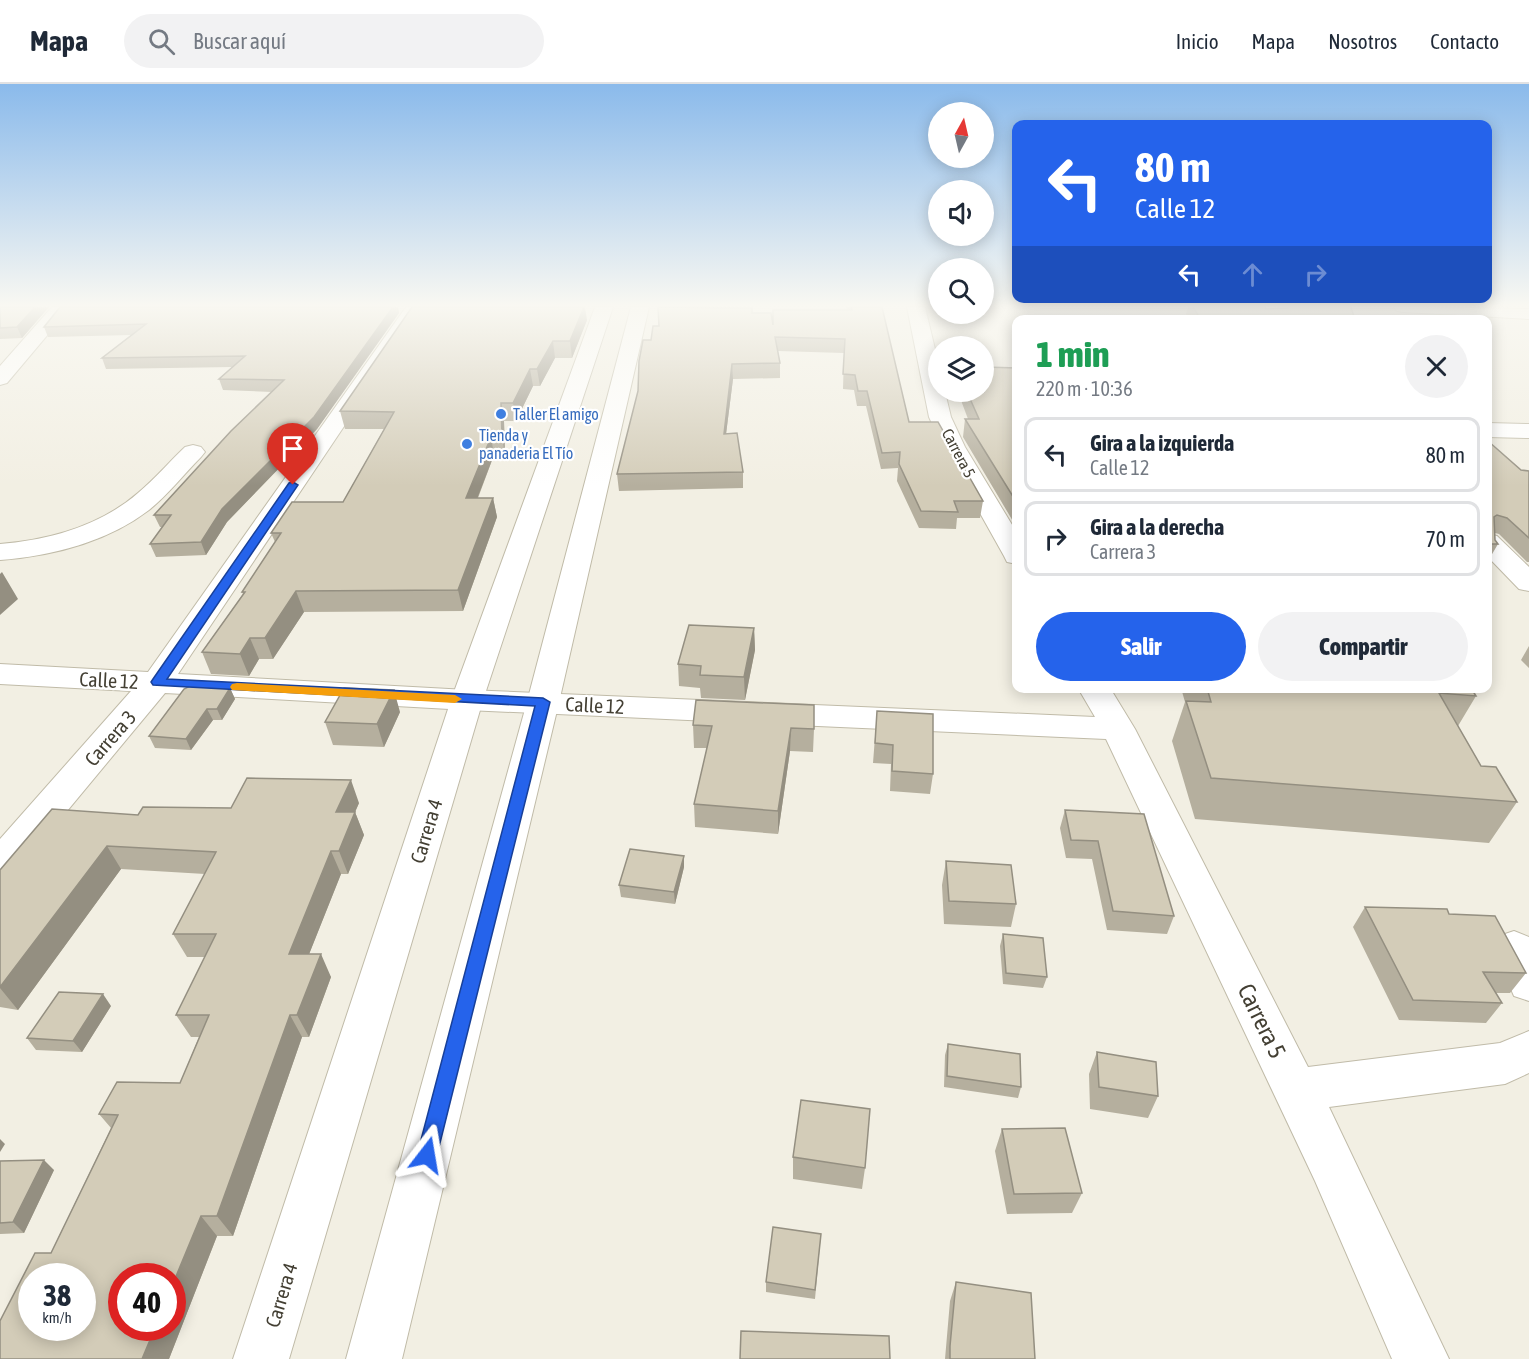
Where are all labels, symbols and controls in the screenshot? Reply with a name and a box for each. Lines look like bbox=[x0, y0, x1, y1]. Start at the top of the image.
search box bbox=[124, 14, 544, 68]
text: Mapa bbox=[30, 25, 88, 57]
icon: search bbox=[145, 25, 178, 58]
text: Buscar aquí bbox=[193, 28, 286, 54]
text: Inicio bbox=[1176, 29, 1219, 53]
text: Mapa bbox=[1252, 29, 1295, 53]
text: Nosotros bbox=[1328, 29, 1397, 53]
text: Contacto bbox=[1430, 29, 1499, 53]
north arrow bbox=[928, 102, 994, 168]
map controls bbox=[928, 102, 994, 402]
text: 80 m bbox=[1135, 143, 1210, 191]
icon: left bbox=[1036, 144, 1114, 222]
button: sound bbox=[928, 180, 994, 246]
text: Calle 12 bbox=[1135, 193, 1215, 224]
button: search bbox=[928, 258, 994, 324]
icon: left bbox=[1173, 258, 1206, 291]
icon: ahead bbox=[1236, 258, 1269, 291]
icon: right bbox=[1299, 258, 1332, 291]
text: 1 min bbox=[1036, 333, 1110, 375]
button: close bbox=[1405, 335, 1468, 398]
button: layers bbox=[928, 336, 994, 402]
text: 220 m · 10:36 bbox=[1036, 377, 1133, 400]
place label: Taller El amigo bbox=[513, 405, 599, 424]
marker: Taller El amigo bbox=[494, 407, 508, 421]
pin bbox=[267, 423, 318, 485]
street label: Carrera 5 bbox=[939, 425, 979, 481]
place label: Tienda y panaderia El Tío bbox=[479, 426, 573, 463]
text: Gira a la izquierda bbox=[1090, 430, 1234, 456]
icon: arrive bbox=[276, 432, 309, 465]
marker: Tienda y panaderia El Tío bbox=[460, 437, 474, 451]
icon: left bbox=[1039, 438, 1072, 471]
text: 80 m bbox=[1425, 442, 1465, 468]
text: Calle 12 bbox=[1090, 456, 1149, 479]
text: Gira a la derecha bbox=[1090, 514, 1224, 540]
icon: right bbox=[1039, 522, 1072, 555]
text: 70 m bbox=[1425, 526, 1465, 552]
text: Carrera 3 bbox=[1090, 540, 1156, 563]
button: Salir bbox=[1036, 612, 1246, 681]
button: Compartir bbox=[1258, 612, 1468, 681]
street label: Calle 12 bbox=[79, 667, 139, 693]
street label: Calle 12 bbox=[565, 692, 625, 718]
street label: Carrera 3 bbox=[80, 706, 140, 770]
street label: Carrera 4 bbox=[405, 796, 447, 866]
street label: Carrera 5 bbox=[1232, 979, 1292, 1063]
position arrow bbox=[395, 1123, 459, 1187]
street label: Carrera 4 bbox=[260, 1260, 302, 1330]
speed limit sign: 40 bbox=[108, 1263, 186, 1341]
text: 38 bbox=[43, 1278, 71, 1312]
text: km/h bbox=[42, 1309, 72, 1326]

